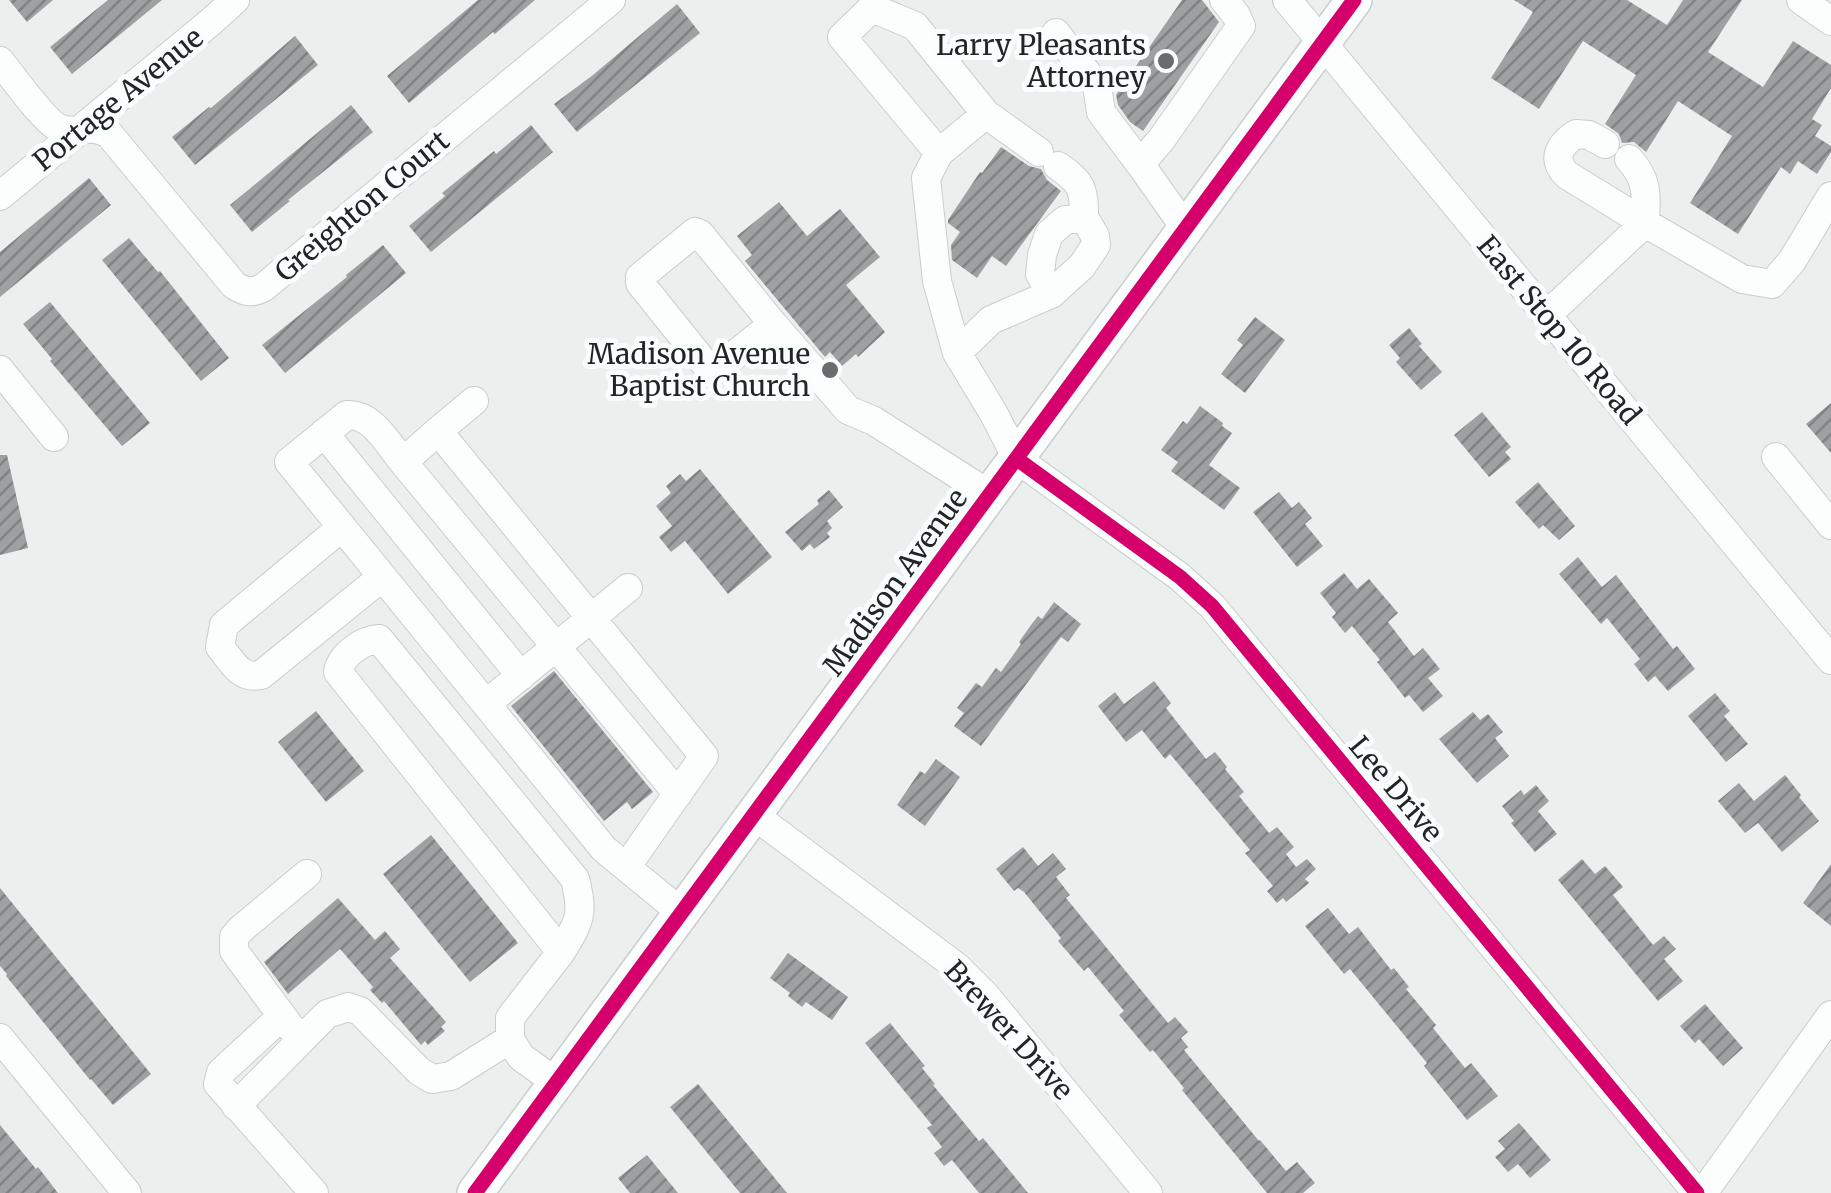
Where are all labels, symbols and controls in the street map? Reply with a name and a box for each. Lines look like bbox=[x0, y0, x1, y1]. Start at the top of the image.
street label: Portage Avenue bbox=[26, 19, 210, 179]
place label: Larry Pleasants Attorney bbox=[936, 27, 1147, 95]
marker: Larry Pleasants Attorney bbox=[1155, 50, 1177, 72]
street label: Greighton Court bbox=[267, 122, 457, 289]
street label: East Stop 10 Road bbox=[1469, 228, 1649, 432]
place label: Madison Avenue Baptist Church bbox=[588, 336, 810, 404]
marker: Madison Avenue Baptist Church bbox=[819, 359, 841, 381]
street label: Madison Avenue bbox=[815, 481, 975, 683]
street label: Lee Drive bbox=[1341, 729, 1451, 849]
street label: Brewer Drive bbox=[937, 953, 1081, 1107]

